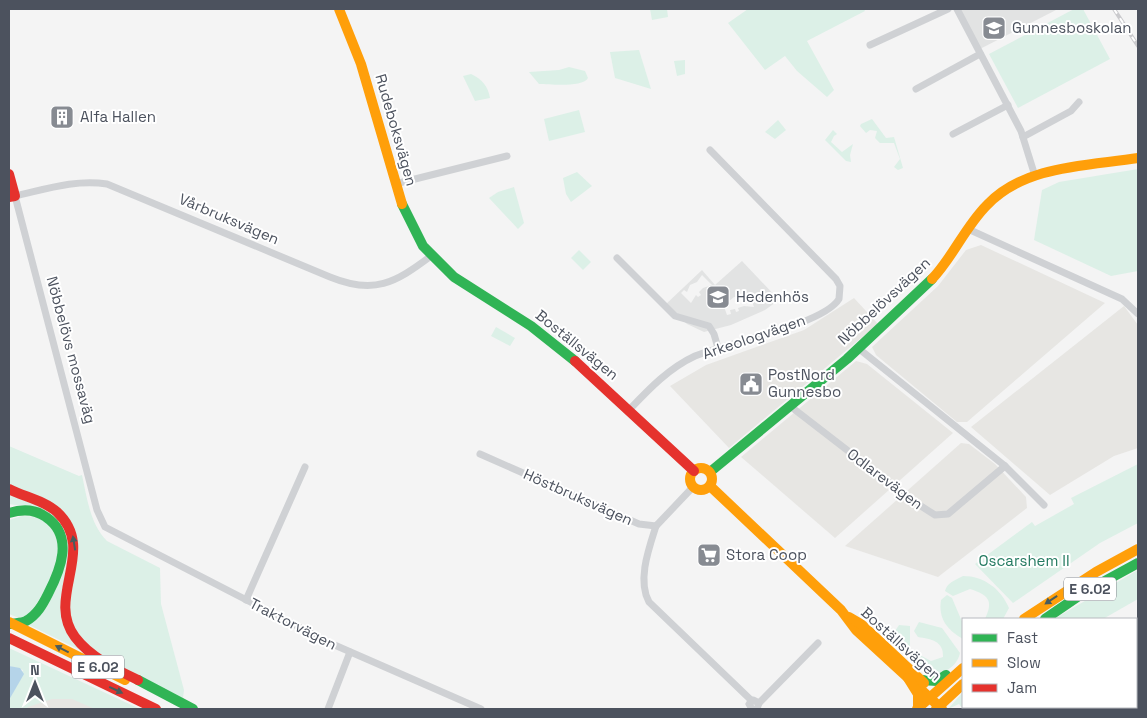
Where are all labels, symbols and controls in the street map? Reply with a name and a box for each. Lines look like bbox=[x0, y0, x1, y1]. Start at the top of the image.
school or university icon: Gunnesboskolan bbox=[981, 15, 1007, 41]
place label: Gunnesboskolan bbox=[1012, 18, 1132, 37]
street label: Rudeboksvägen bbox=[371, 72, 422, 188]
building icon: Alfa Hallen bbox=[49, 104, 75, 130]
place label: Alfa Hallen bbox=[80, 107, 156, 126]
street label: Vårbruksvägen bbox=[176, 189, 282, 248]
street label: Nöbbelövsvägen bbox=[833, 253, 934, 348]
street label: Nöbbelövs mossaväg bbox=[43, 274, 100, 426]
school or university icon: Hedenhös bbox=[705, 284, 731, 310]
place label: Hedenhös bbox=[736, 287, 809, 306]
street label: Boställsvägen bbox=[532, 305, 623, 384]
street label: Arkeologvägen bbox=[700, 310, 808, 363]
place label: PostNord Gunnesbo bbox=[768, 365, 841, 401]
public building icon: PostNord Gunnesbo bbox=[738, 371, 764, 397]
street label: Odlarevägen bbox=[844, 444, 927, 513]
street label: Höstbruksvägen bbox=[521, 464, 636, 529]
one-way arrow bbox=[69, 534, 77, 550]
supermarket icon: Stora Coop bbox=[696, 542, 722, 568]
place label: Stora Coop bbox=[726, 545, 807, 564]
park label: Oscarshem II bbox=[978, 551, 1070, 570]
road number: E 6.02 bbox=[1064, 578, 1116, 600]
street label: Traktorvägen bbox=[246, 593, 340, 654]
one-way arrow bbox=[1044, 596, 1058, 605]
street label: Boställsvägen bbox=[857, 603, 945, 685]
legend bbox=[962, 618, 1137, 708]
text: Fast bbox=[1007, 628, 1038, 647]
one-way arrow bbox=[55, 645, 70, 653]
text: Slow bbox=[1007, 653, 1041, 672]
road number: E 6.02 bbox=[72, 656, 124, 679]
north arrow bbox=[10, 658, 60, 708]
text: N bbox=[30, 661, 40, 679]
text: Jam bbox=[1007, 678, 1037, 697]
one-way arrow bbox=[108, 685, 123, 694]

